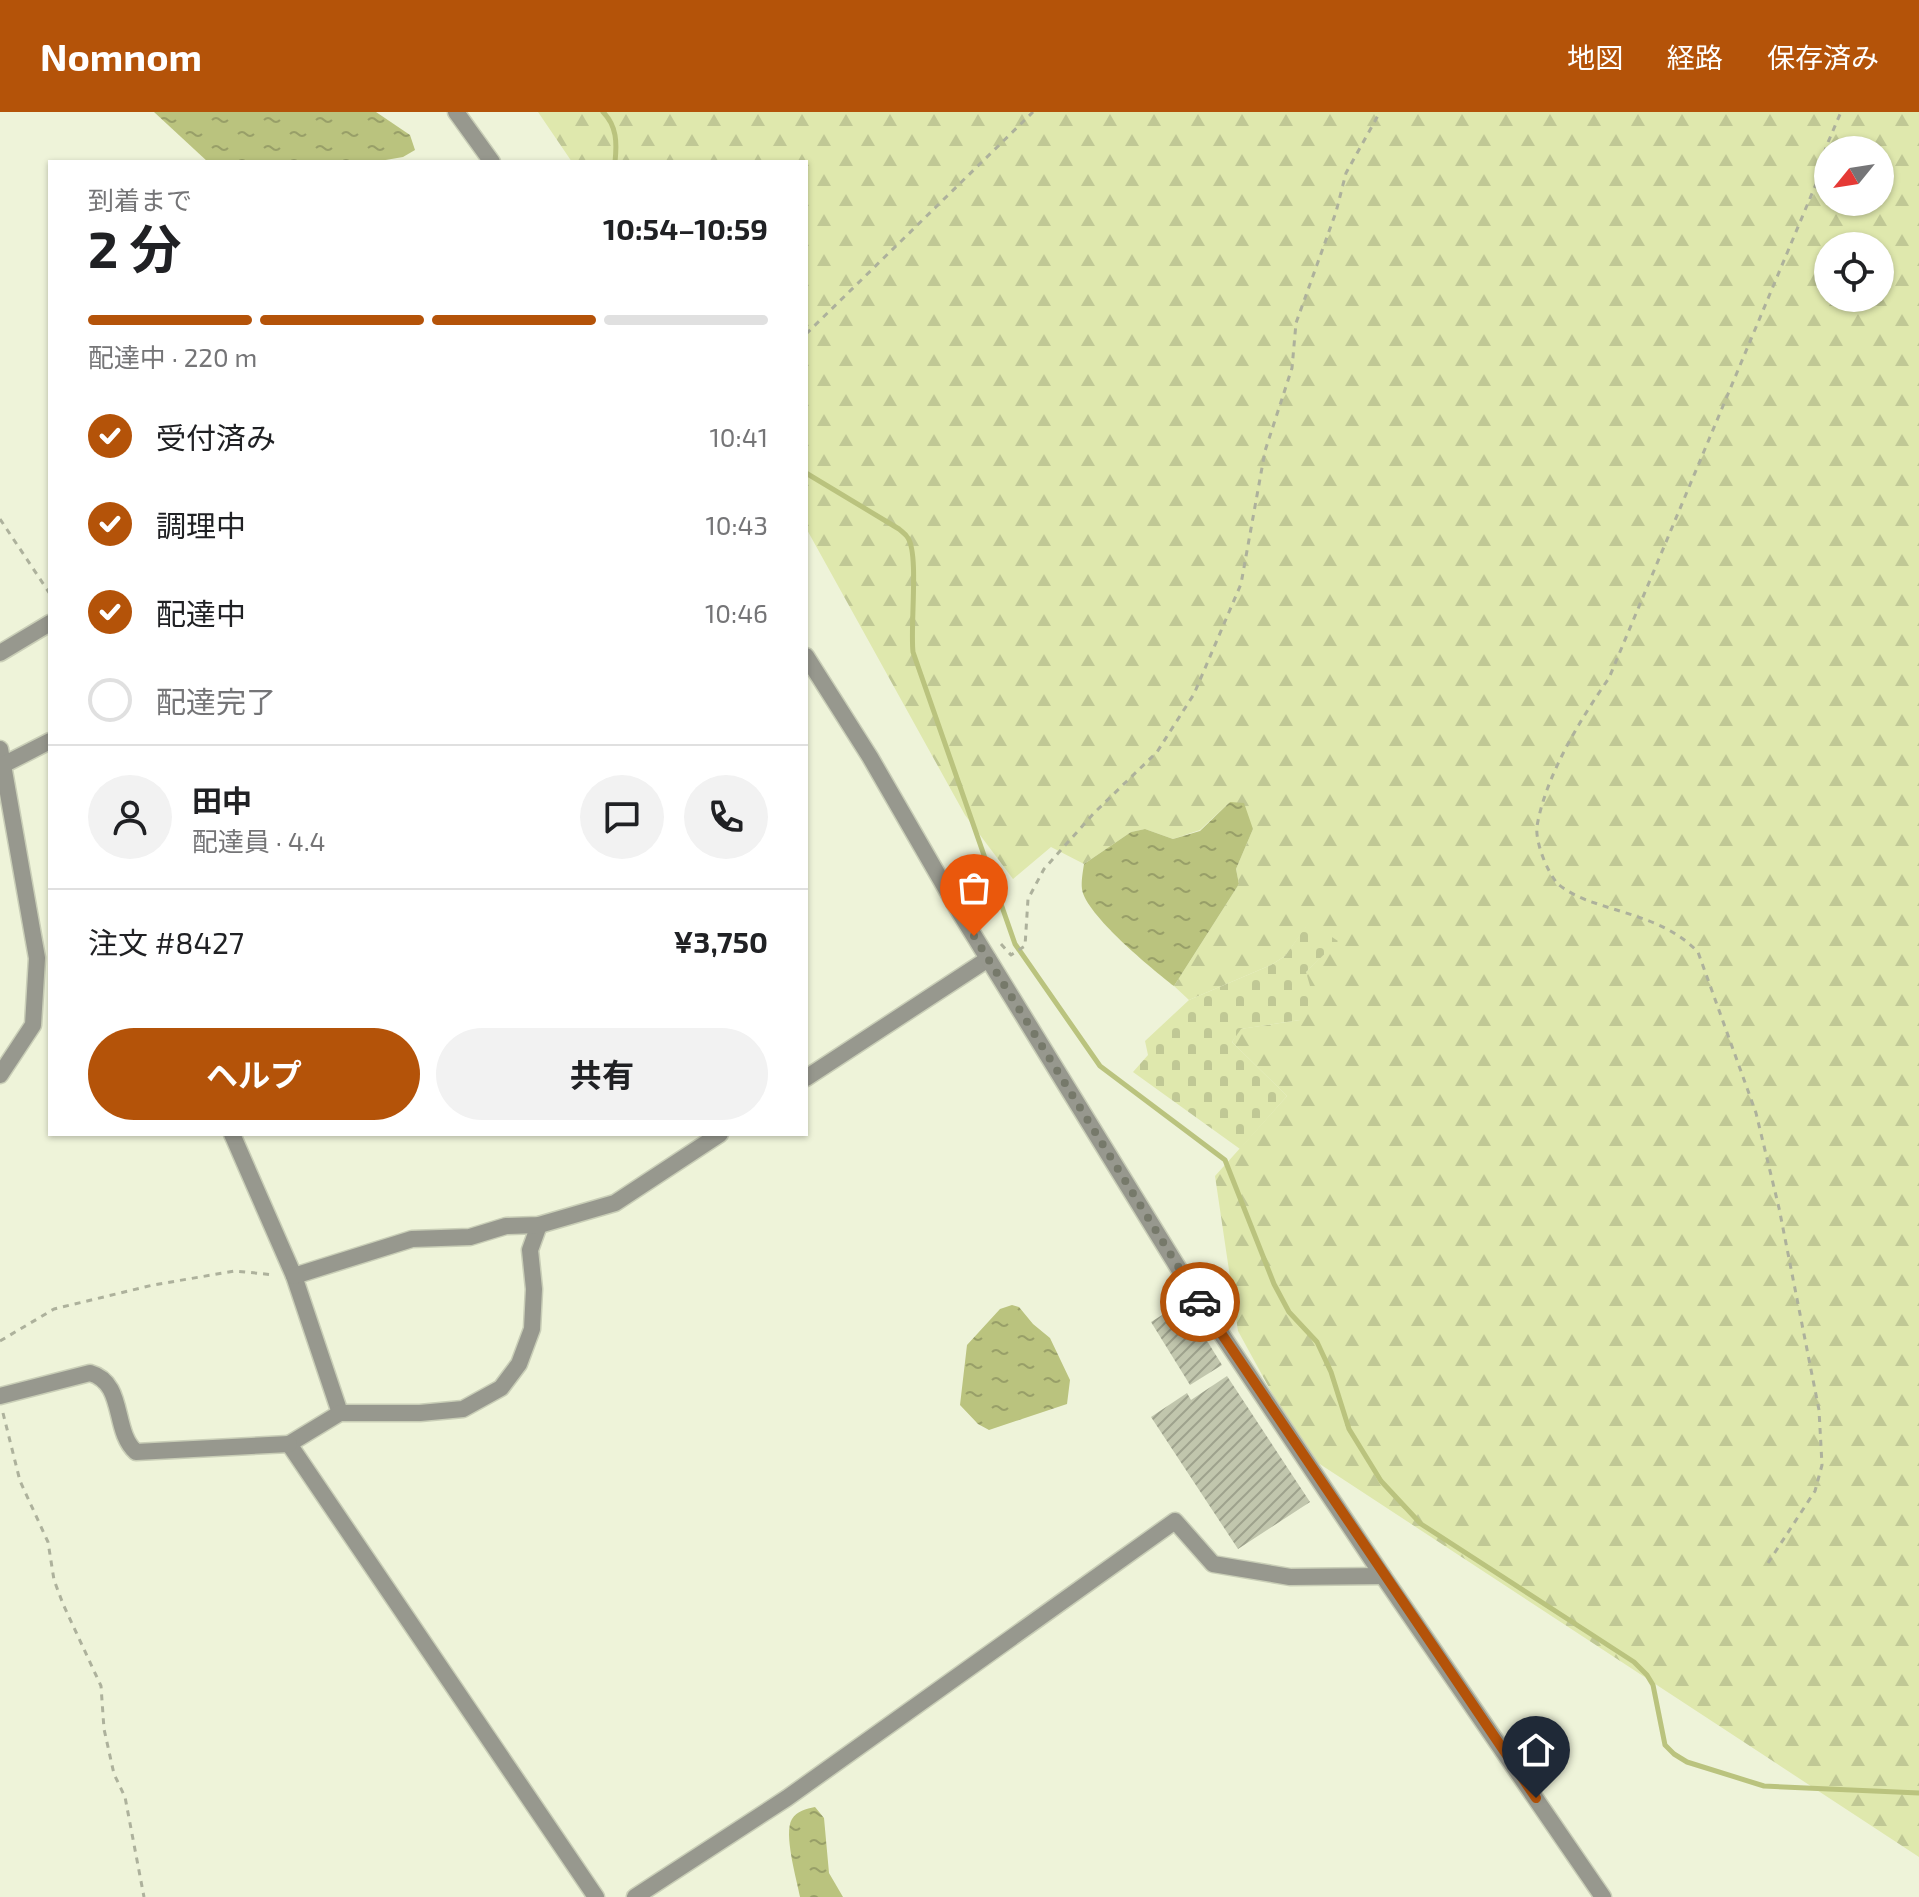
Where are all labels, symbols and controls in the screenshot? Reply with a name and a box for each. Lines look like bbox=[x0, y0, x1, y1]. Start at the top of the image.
text: Nomnom bbox=[40, 33, 202, 79]
text: 地図 bbox=[1567, 40, 1623, 74]
text: 経路 bbox=[1667, 40, 1723, 74]
text: 保存済み bbox=[1767, 40, 1879, 74]
north arrow bbox=[1814, 136, 1894, 216]
map controls bbox=[1814, 136, 1894, 312]
text: 到着まで bbox=[88, 184, 192, 215]
text: 10:54–10:59 bbox=[603, 210, 768, 246]
text: 2 分 bbox=[88, 216, 181, 278]
button: locate bbox=[1814, 232, 1894, 312]
text: 配達中 · 220 m bbox=[88, 341, 257, 372]
icon: check bbox=[88, 414, 132, 458]
text: 受付済み bbox=[156, 419, 276, 455]
text: 10:41 bbox=[709, 421, 768, 452]
icon: check bbox=[88, 502, 132, 546]
text: 調理中 bbox=[156, 507, 246, 543]
text: 10:43 bbox=[705, 509, 768, 540]
icon: check bbox=[88, 590, 132, 634]
text: 配達中 bbox=[156, 595, 246, 631]
text: 10:46 bbox=[705, 597, 768, 628]
text: 配達完了 bbox=[156, 683, 276, 719]
button: person bbox=[88, 775, 172, 859]
button: chat bbox=[580, 775, 664, 859]
button: phone bbox=[684, 775, 768, 859]
text: 田中 bbox=[192, 782, 252, 818]
text: 配達員 · 4.4 bbox=[192, 825, 325, 856]
pin bbox=[940, 854, 1008, 936]
icon: bag bbox=[952, 866, 996, 910]
text: ¥3,750 bbox=[673, 923, 768, 959]
text: 注文 #8427 bbox=[88, 924, 244, 960]
button: ヘルプ bbox=[88, 1028, 420, 1120]
button: 共有 bbox=[436, 1028, 768, 1120]
courier bbox=[1160, 1262, 1240, 1342]
icon: car bbox=[1178, 1280, 1222, 1324]
pin bbox=[1502, 1716, 1570, 1798]
icon: home bbox=[1514, 1728, 1558, 1772]

